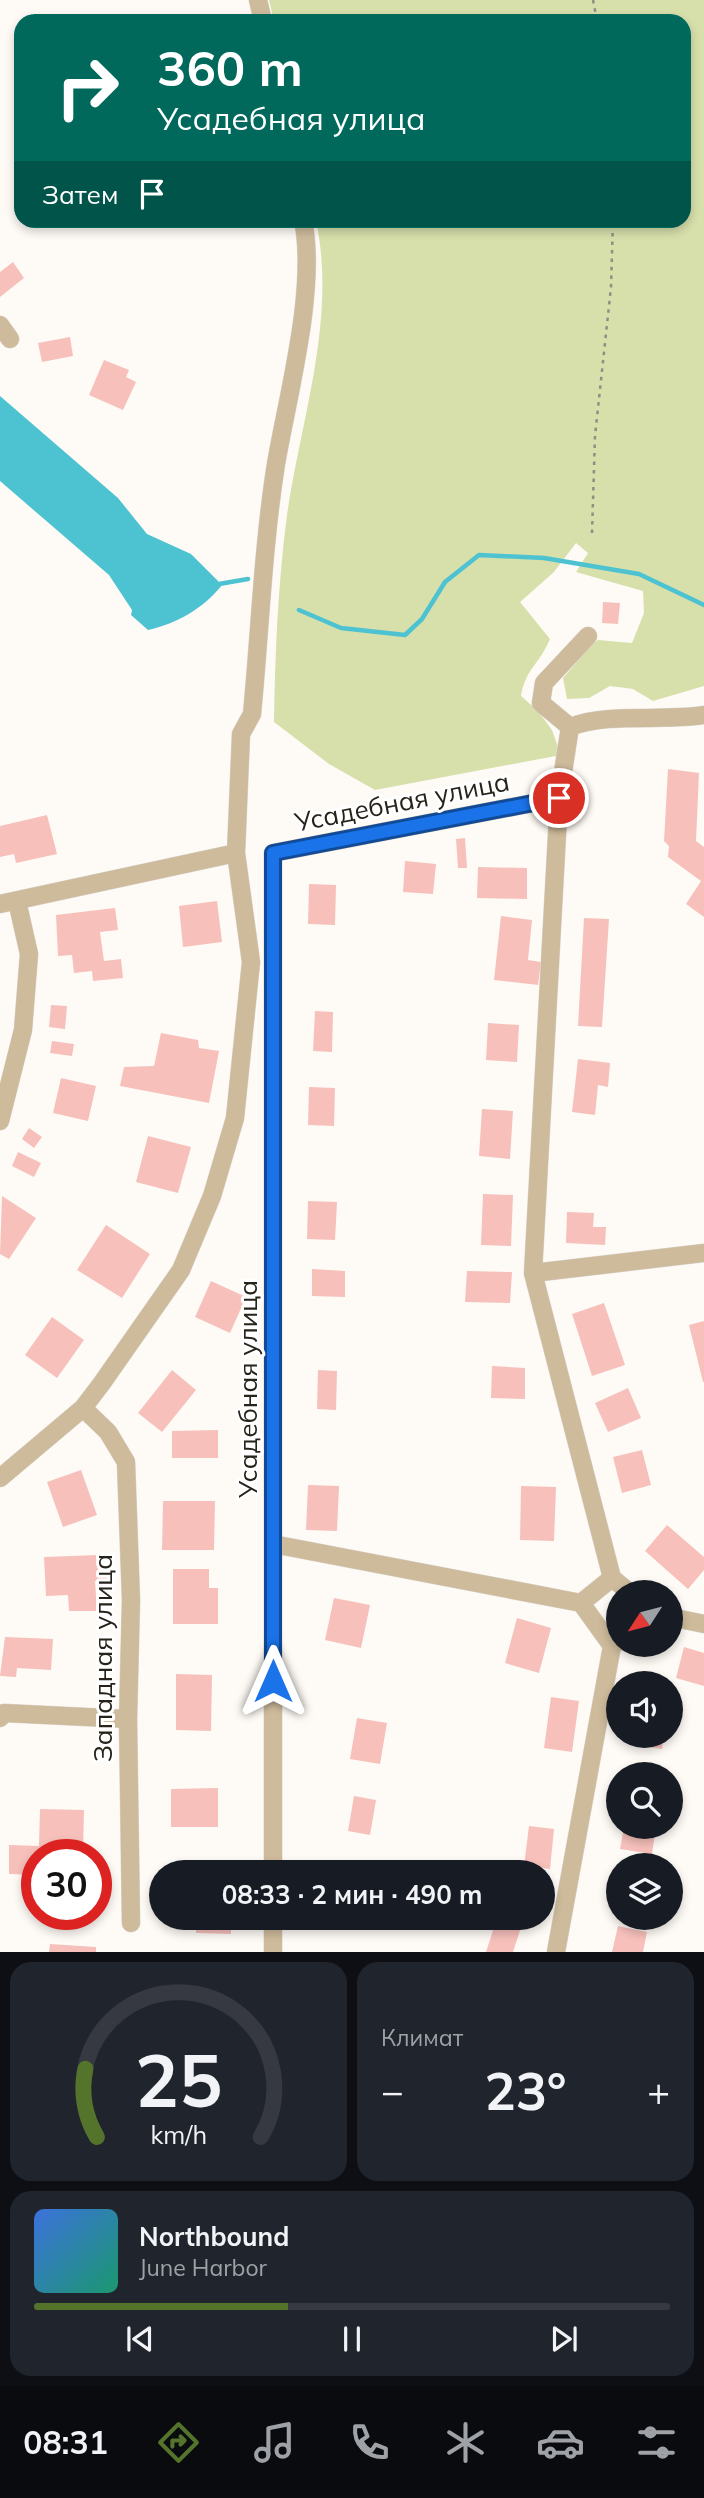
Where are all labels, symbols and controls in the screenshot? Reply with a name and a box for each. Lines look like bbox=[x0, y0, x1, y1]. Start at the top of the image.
text: 360 m bbox=[157, 37, 303, 98]
icon: right bbox=[42, 42, 133, 133]
text: Усадебная улица bbox=[157, 98, 426, 138]
icon: arrive bbox=[133, 175, 171, 213]
text: Затем bbox=[42, 178, 119, 211]
street label: Усадебная улица bbox=[291, 764, 512, 839]
pin bbox=[529, 768, 589, 828]
icon: arrive bbox=[540, 779, 578, 817]
street label: Усадебная улица bbox=[231, 1280, 264, 1499]
street label: Западная улица bbox=[86, 1554, 119, 1762]
north arrow bbox=[606, 1580, 682, 1657]
map controls bbox=[606, 1580, 683, 1930]
position arrow bbox=[236, 1644, 310, 1718]
button: sound bbox=[606, 1671, 683, 1748]
button: search bbox=[606, 1762, 683, 1839]
speed limit sign: 30 bbox=[21, 1839, 112, 1930]
button: layers bbox=[606, 1853, 683, 1930]
text: 08:33 · 2 мин · 490 m bbox=[222, 1878, 482, 1911]
text: Климат bbox=[381, 2023, 463, 2052]
text: 25 bbox=[135, 2035, 222, 2126]
text: 23° bbox=[484, 2058, 567, 2123]
text: − bbox=[381, 2067, 404, 2115]
text: + bbox=[647, 2067, 670, 2115]
text: km/h bbox=[150, 2119, 207, 2150]
text: Northbound bbox=[139, 2220, 289, 2253]
text: June Harbor bbox=[139, 2253, 267, 2282]
icon: previous bbox=[121, 2320, 159, 2358]
icon: pause bbox=[333, 2320, 371, 2358]
icon: next bbox=[545, 2320, 583, 2358]
icon: directions bbox=[154, 2418, 203, 2467]
icon: music bbox=[250, 2418, 299, 2467]
icon: phone bbox=[345, 2418, 394, 2467]
icon: climate bbox=[441, 2418, 490, 2467]
icon: car bbox=[536, 2418, 585, 2467]
icon: filters bbox=[632, 2418, 681, 2467]
text: 08:31 bbox=[23, 2422, 108, 2462]

